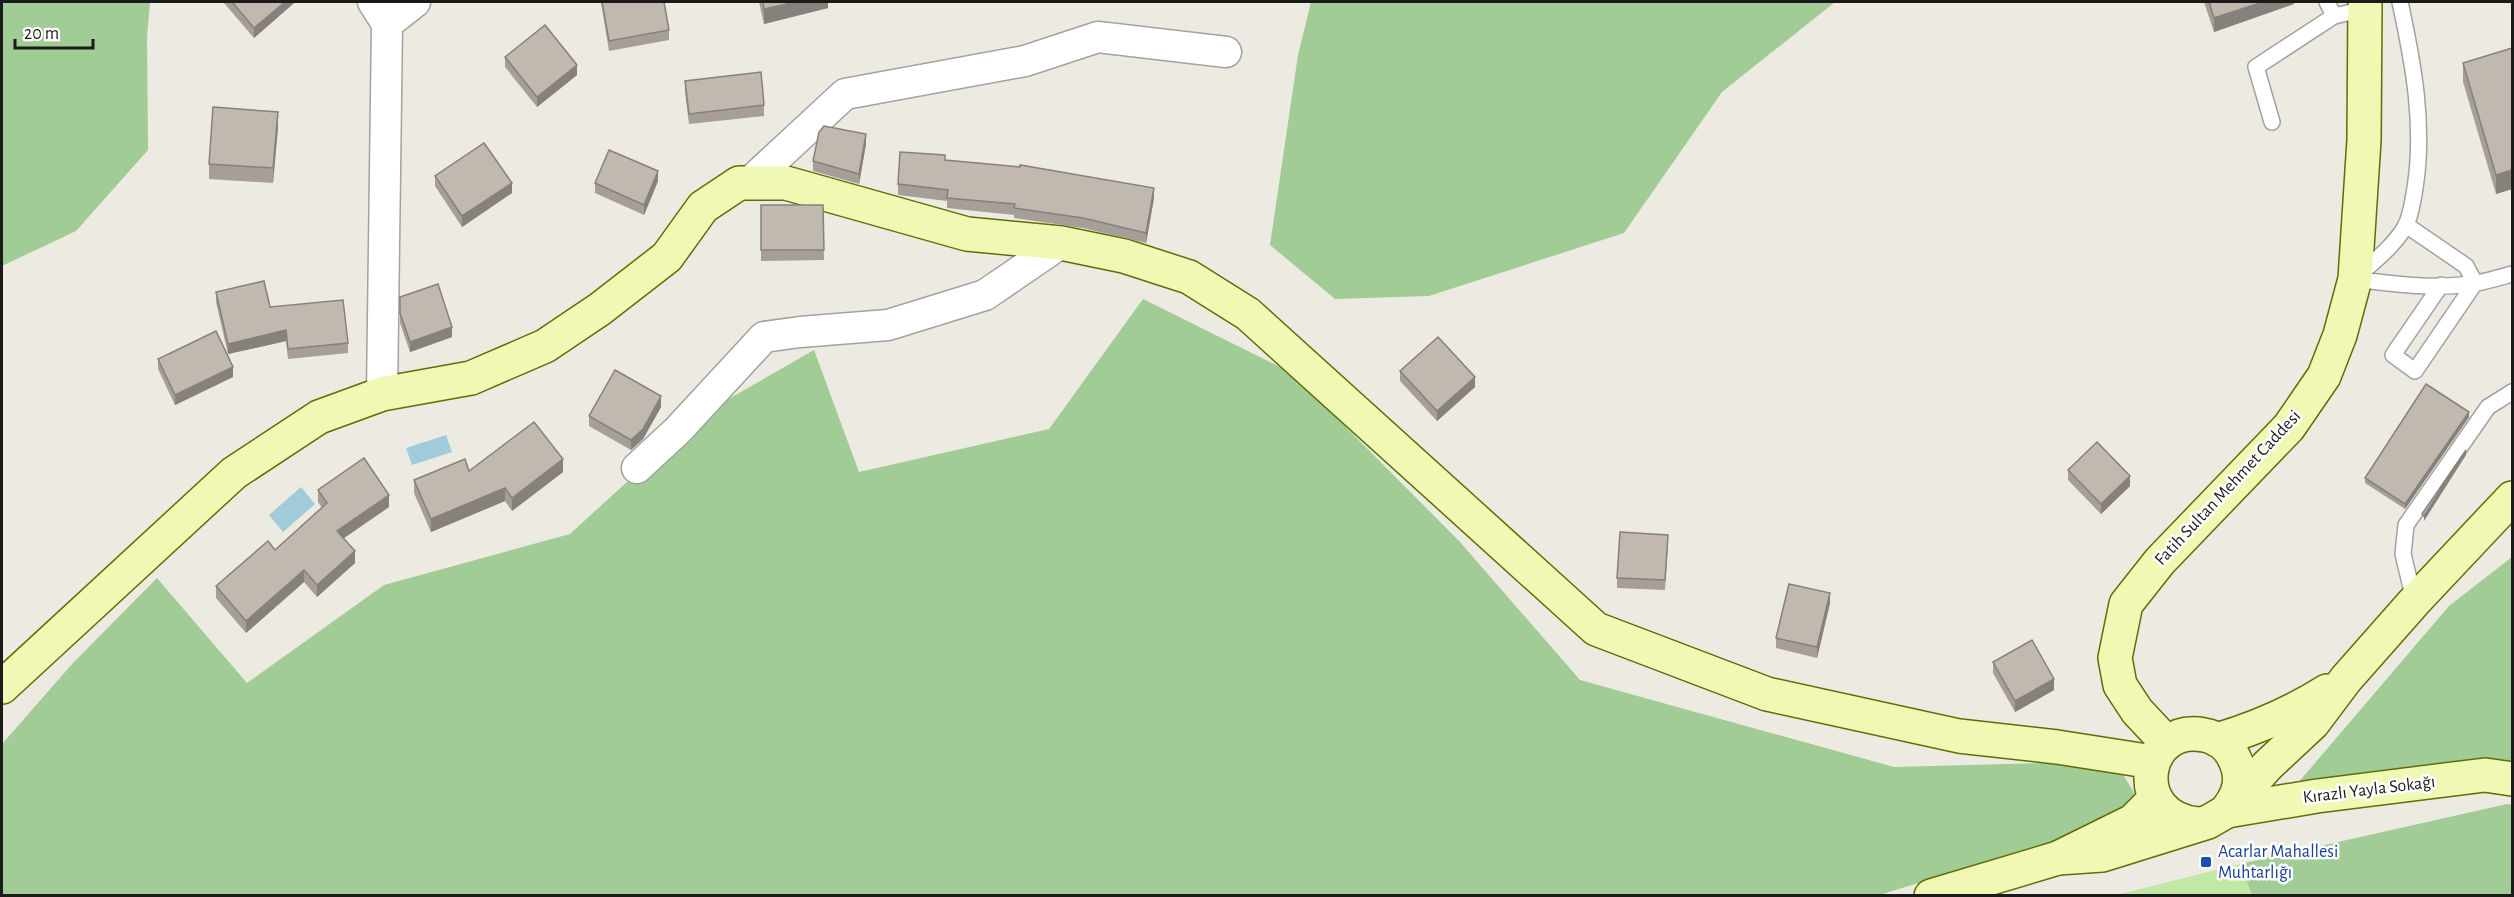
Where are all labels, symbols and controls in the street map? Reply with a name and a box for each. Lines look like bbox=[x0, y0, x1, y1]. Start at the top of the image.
scale bar bbox=[15, 12, 93, 50]
text: 20 m bbox=[24, 25, 59, 43]
street label: Fatih Sultan Mehmet Caddesi bbox=[2152, 407, 2304, 569]
street label: Kırazlı Yayla Sokağı bbox=[2302, 773, 2436, 807]
place label: Acarlar Mahallesi Muhtarlığı bbox=[2218, 843, 2338, 882]
marker: Acarlar Mahallesi Muhtarlığı bbox=[2199, 855, 2213, 869]

